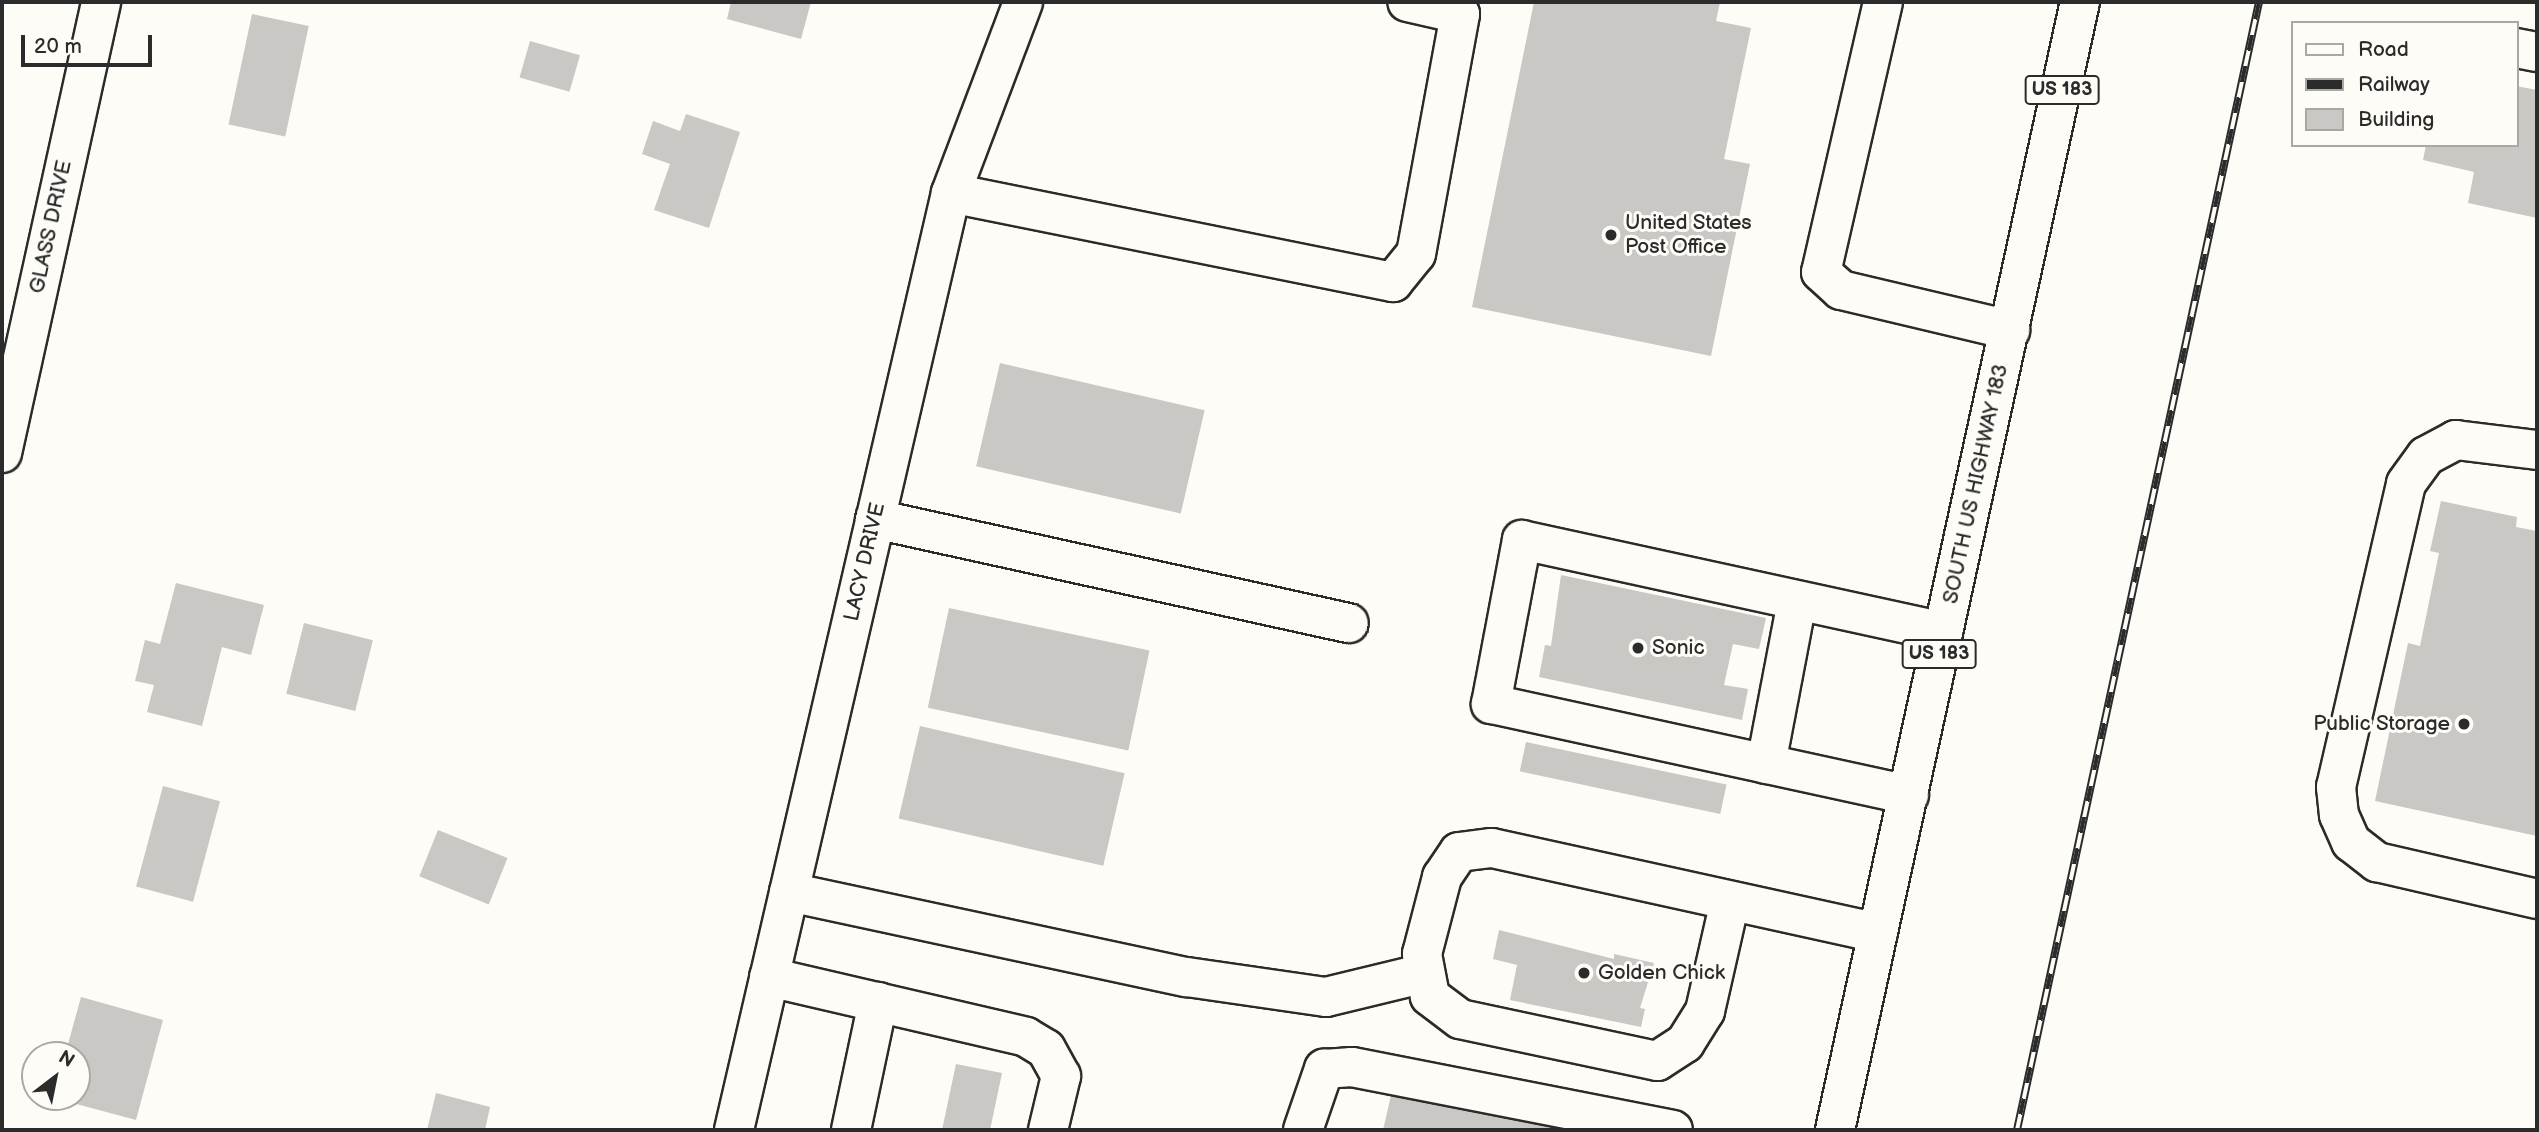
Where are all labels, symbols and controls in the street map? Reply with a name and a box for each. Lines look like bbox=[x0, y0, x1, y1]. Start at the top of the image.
scale bar bbox=[24, 21, 156, 65]
legend bbox=[2290, 21, 2518, 147]
text: 20 m bbox=[34, 34, 82, 59]
text: Road bbox=[2358, 37, 2409, 62]
text: Railway bbox=[2358, 72, 2430, 97]
road number: US 183 bbox=[2024, 74, 2100, 106]
text: Building bbox=[2358, 107, 2434, 132]
street label: GLASS DRIVE bbox=[25, 158, 77, 296]
place label: United States Post Office bbox=[1625, 210, 1752, 260]
marker: United States Post Office bbox=[1603, 227, 1619, 243]
street label: SOUTH US HIGHWAY 183 bbox=[1938, 362, 2014, 606]
street label: LACY DRIVE bbox=[839, 500, 891, 624]
place label: Sonic bbox=[1652, 635, 1705, 661]
road number: US 183 bbox=[1900, 638, 1978, 670]
marker: Sonic bbox=[1630, 640, 1646, 656]
place label: Public Storage bbox=[2313, 711, 2450, 737]
marker: Public Storage bbox=[2456, 716, 2472, 732]
place label: Golden Chick bbox=[1598, 960, 1725, 986]
marker: Golden Chick bbox=[1576, 965, 1592, 981]
north arrow bbox=[21, 1041, 91, 1111]
text: N bbox=[54, 1046, 78, 1073]

